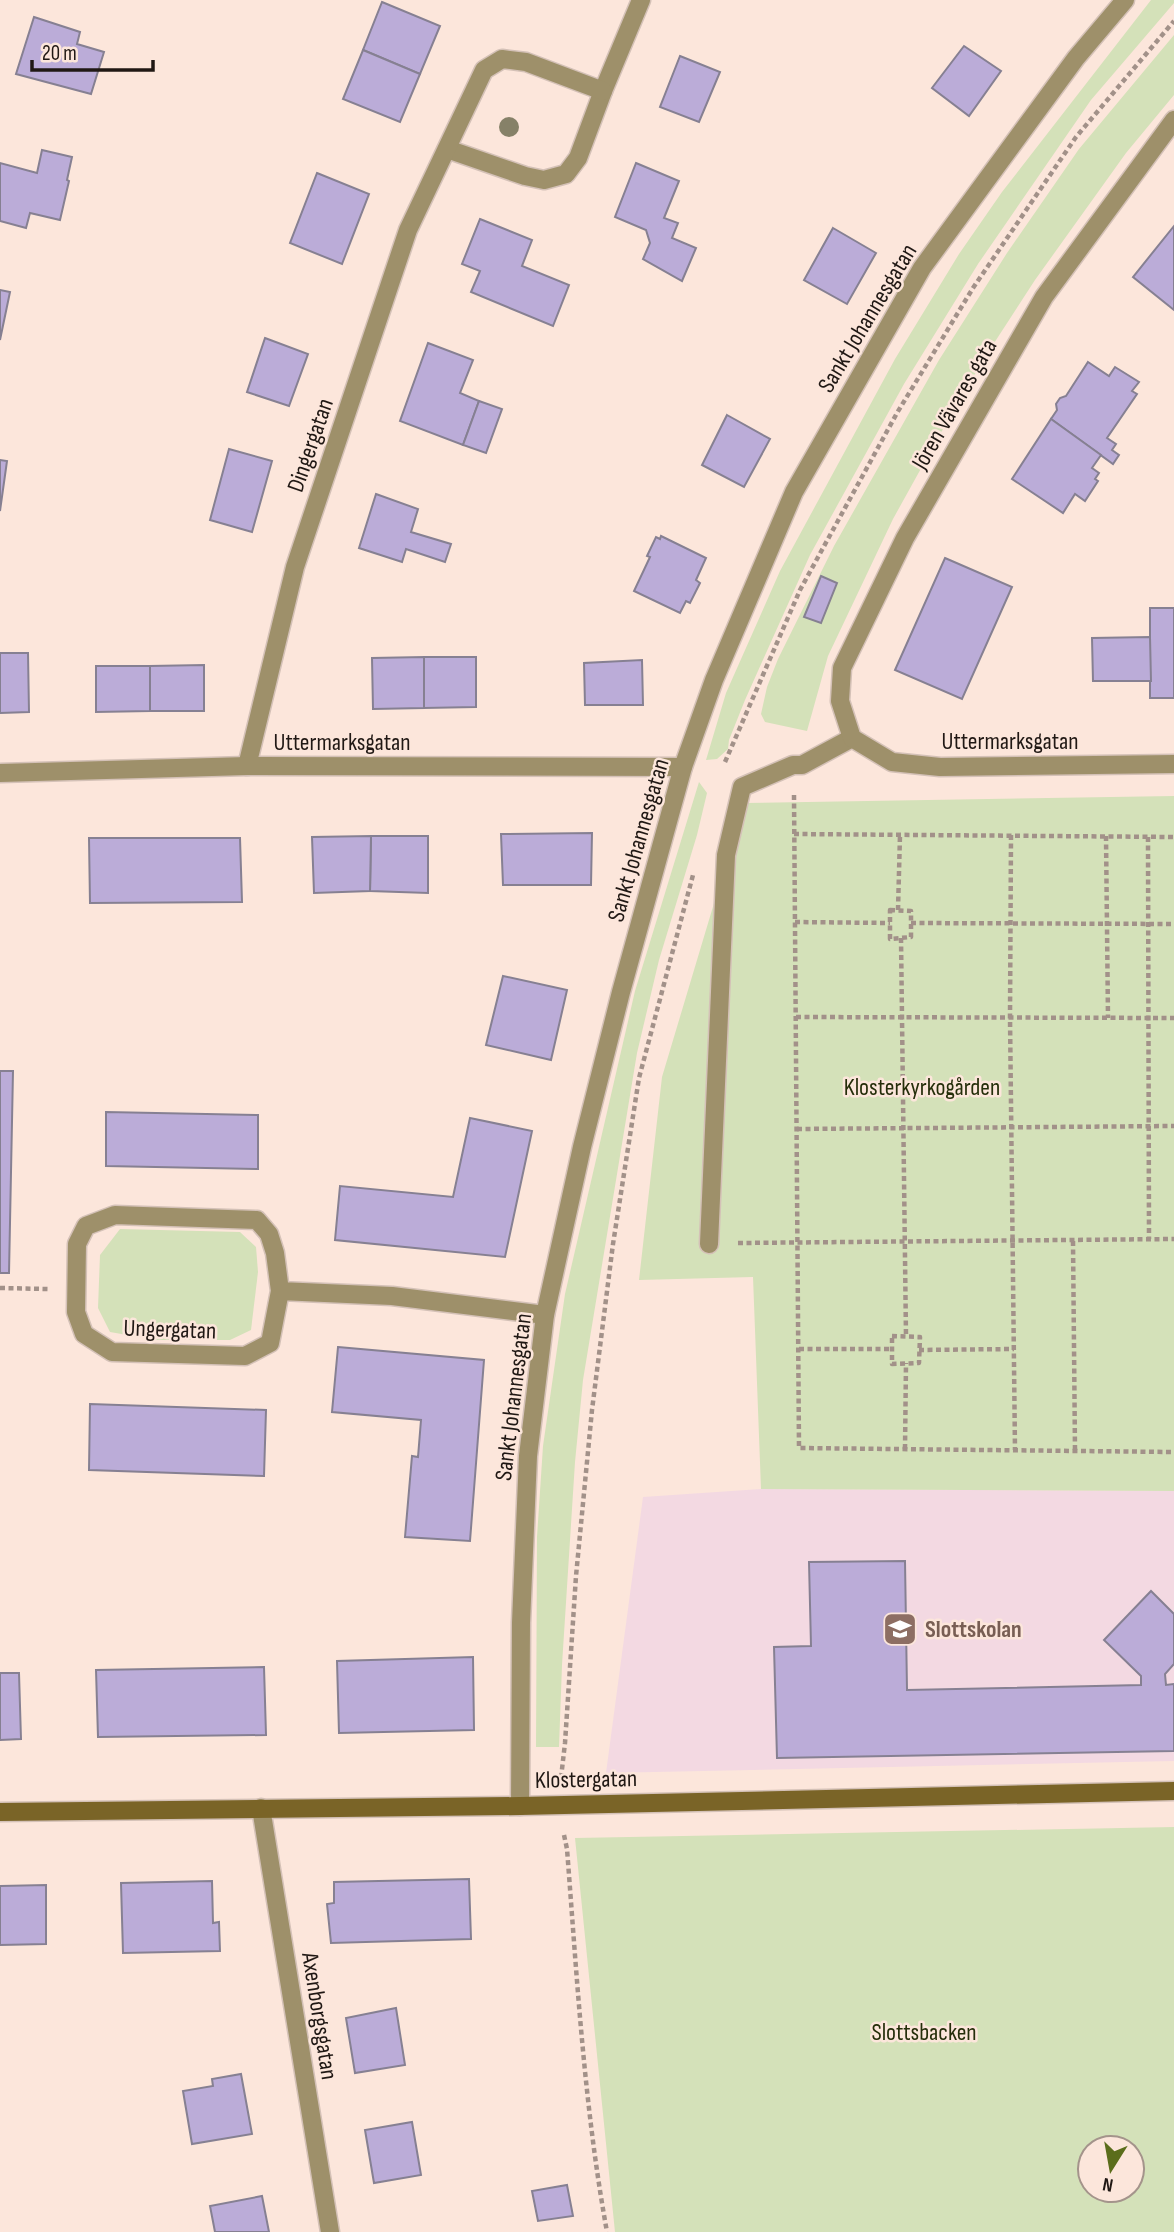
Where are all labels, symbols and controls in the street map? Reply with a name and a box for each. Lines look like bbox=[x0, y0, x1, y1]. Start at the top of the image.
scale bar bbox=[32, 28, 152, 72]
text: 20 m bbox=[42, 41, 77, 66]
street label: Sankt Johannesgatan bbox=[812, 239, 923, 398]
street label: Jören Vävares gata bbox=[905, 334, 1003, 476]
street label: Dingergatan bbox=[281, 395, 340, 496]
street label: Uttermarksgatan bbox=[942, 727, 1078, 756]
street label: Uttermarksgatan bbox=[274, 728, 410, 757]
street label: Sankt Johannesgatan bbox=[601, 755, 676, 925]
park label: Klosterkyrkogården bbox=[844, 1073, 1000, 1102]
street label: Sankt Johannesgatan bbox=[489, 1312, 538, 1482]
street label: Ungergatan bbox=[123, 1313, 217, 1346]
school or university icon: Slottskolan bbox=[881, 1610, 919, 1648]
place label: Slottskolan bbox=[925, 1615, 1022, 1644]
street label: Klostergatan bbox=[535, 1764, 637, 1795]
street label: Axenborgsgatan bbox=[295, 1949, 344, 2082]
park label: Slottsbacken bbox=[871, 2018, 977, 2047]
north arrow bbox=[1076, 2134, 1146, 2204]
text: N bbox=[1101, 2172, 1115, 2196]

